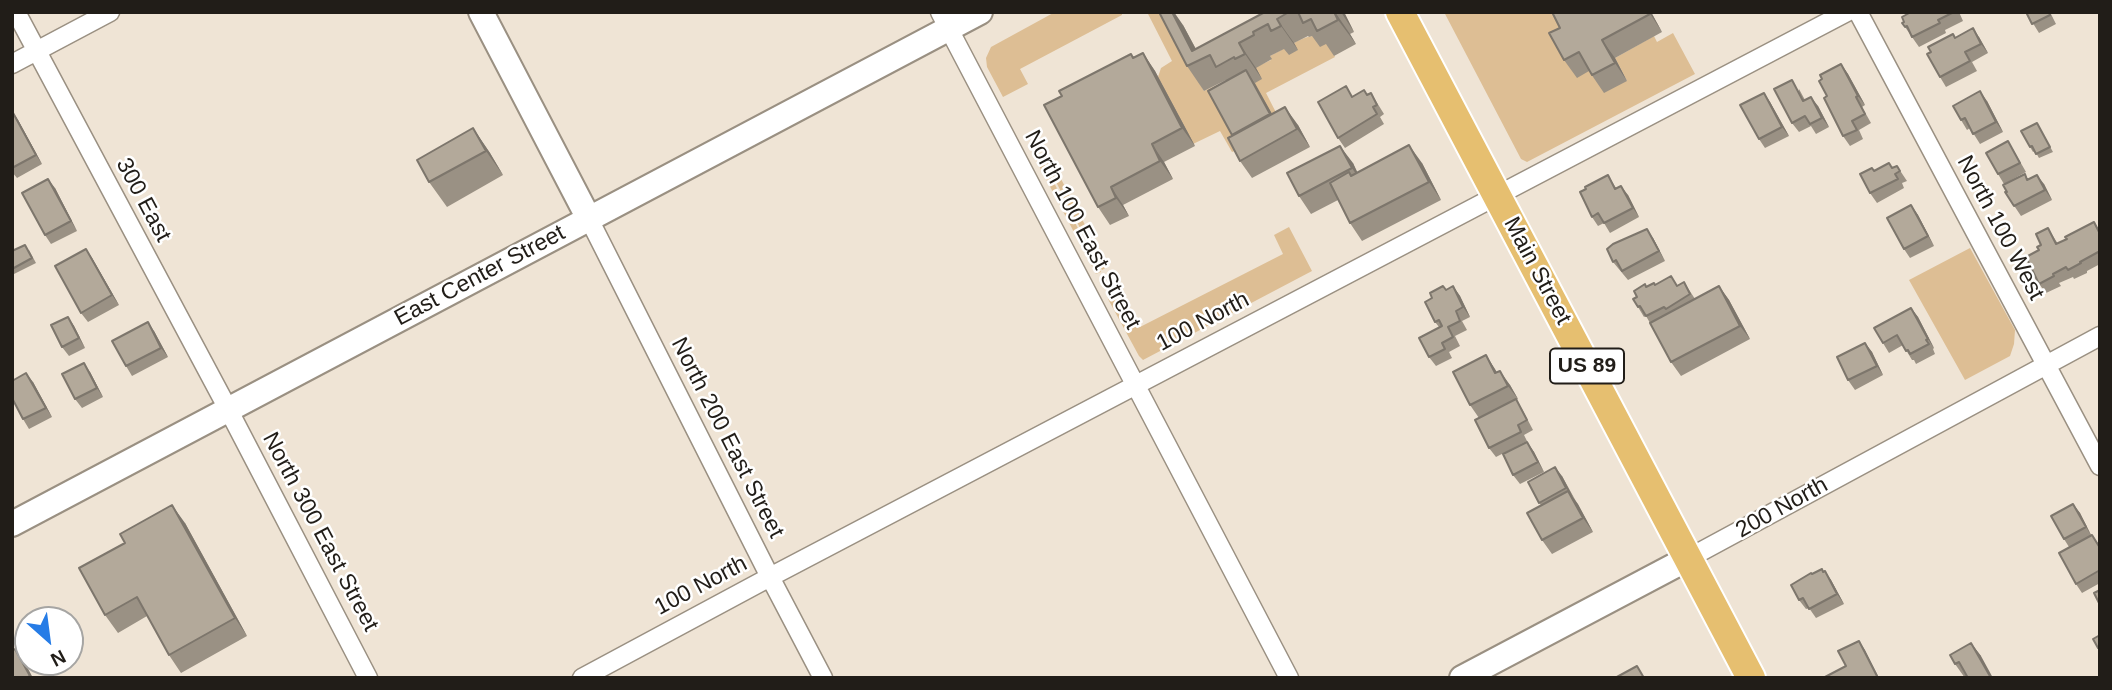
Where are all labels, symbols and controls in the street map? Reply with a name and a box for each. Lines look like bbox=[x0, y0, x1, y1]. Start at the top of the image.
street label: North 100 East Street bbox=[1018, 126, 1146, 334]
street label: North 100 West bbox=[1950, 151, 2050, 305]
street label: 300 East bbox=[110, 153, 176, 247]
street label: Main Street bbox=[1497, 213, 1577, 329]
street label: East Center Street bbox=[390, 219, 570, 333]
street label: 100 North bbox=[1152, 286, 1254, 358]
street label: North 200 East Street bbox=[664, 333, 790, 543]
road number: US 89 bbox=[1550, 348, 1624, 384]
street label: North 300 East Street bbox=[256, 428, 384, 636]
street label: 200 North bbox=[1731, 471, 1833, 545]
street label: 100 North bbox=[650, 550, 752, 622]
north arrow bbox=[14, 606, 84, 676]
text: N bbox=[47, 646, 69, 671]

